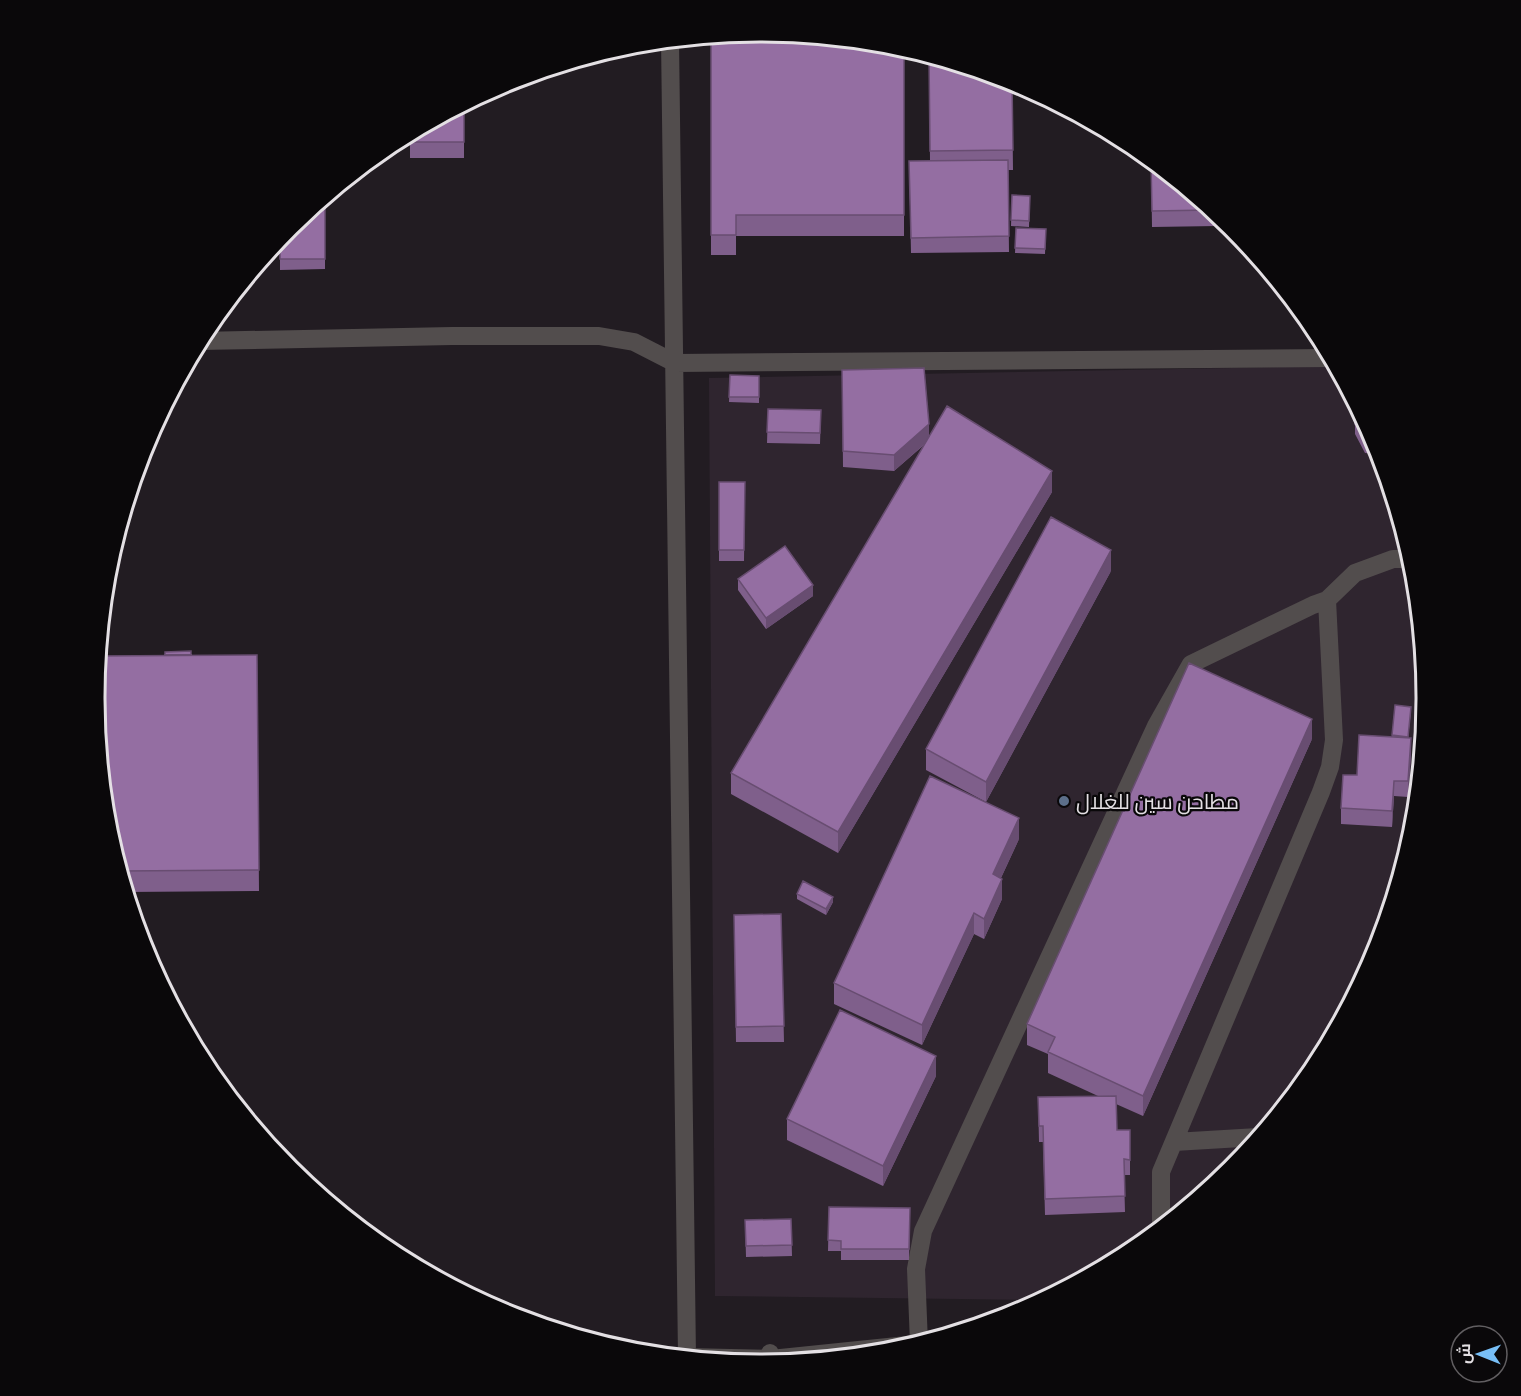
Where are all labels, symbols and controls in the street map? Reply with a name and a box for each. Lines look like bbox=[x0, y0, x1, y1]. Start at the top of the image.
place label: مطاحن سين للغلال bbox=[1076, 789, 1239, 815]
marker: مطاحن سين للغلال bbox=[1057, 794, 1071, 808]
north arrow bbox=[1449, 1324, 1509, 1384]
text: ش bbox=[1455, 1343, 1474, 1364]

